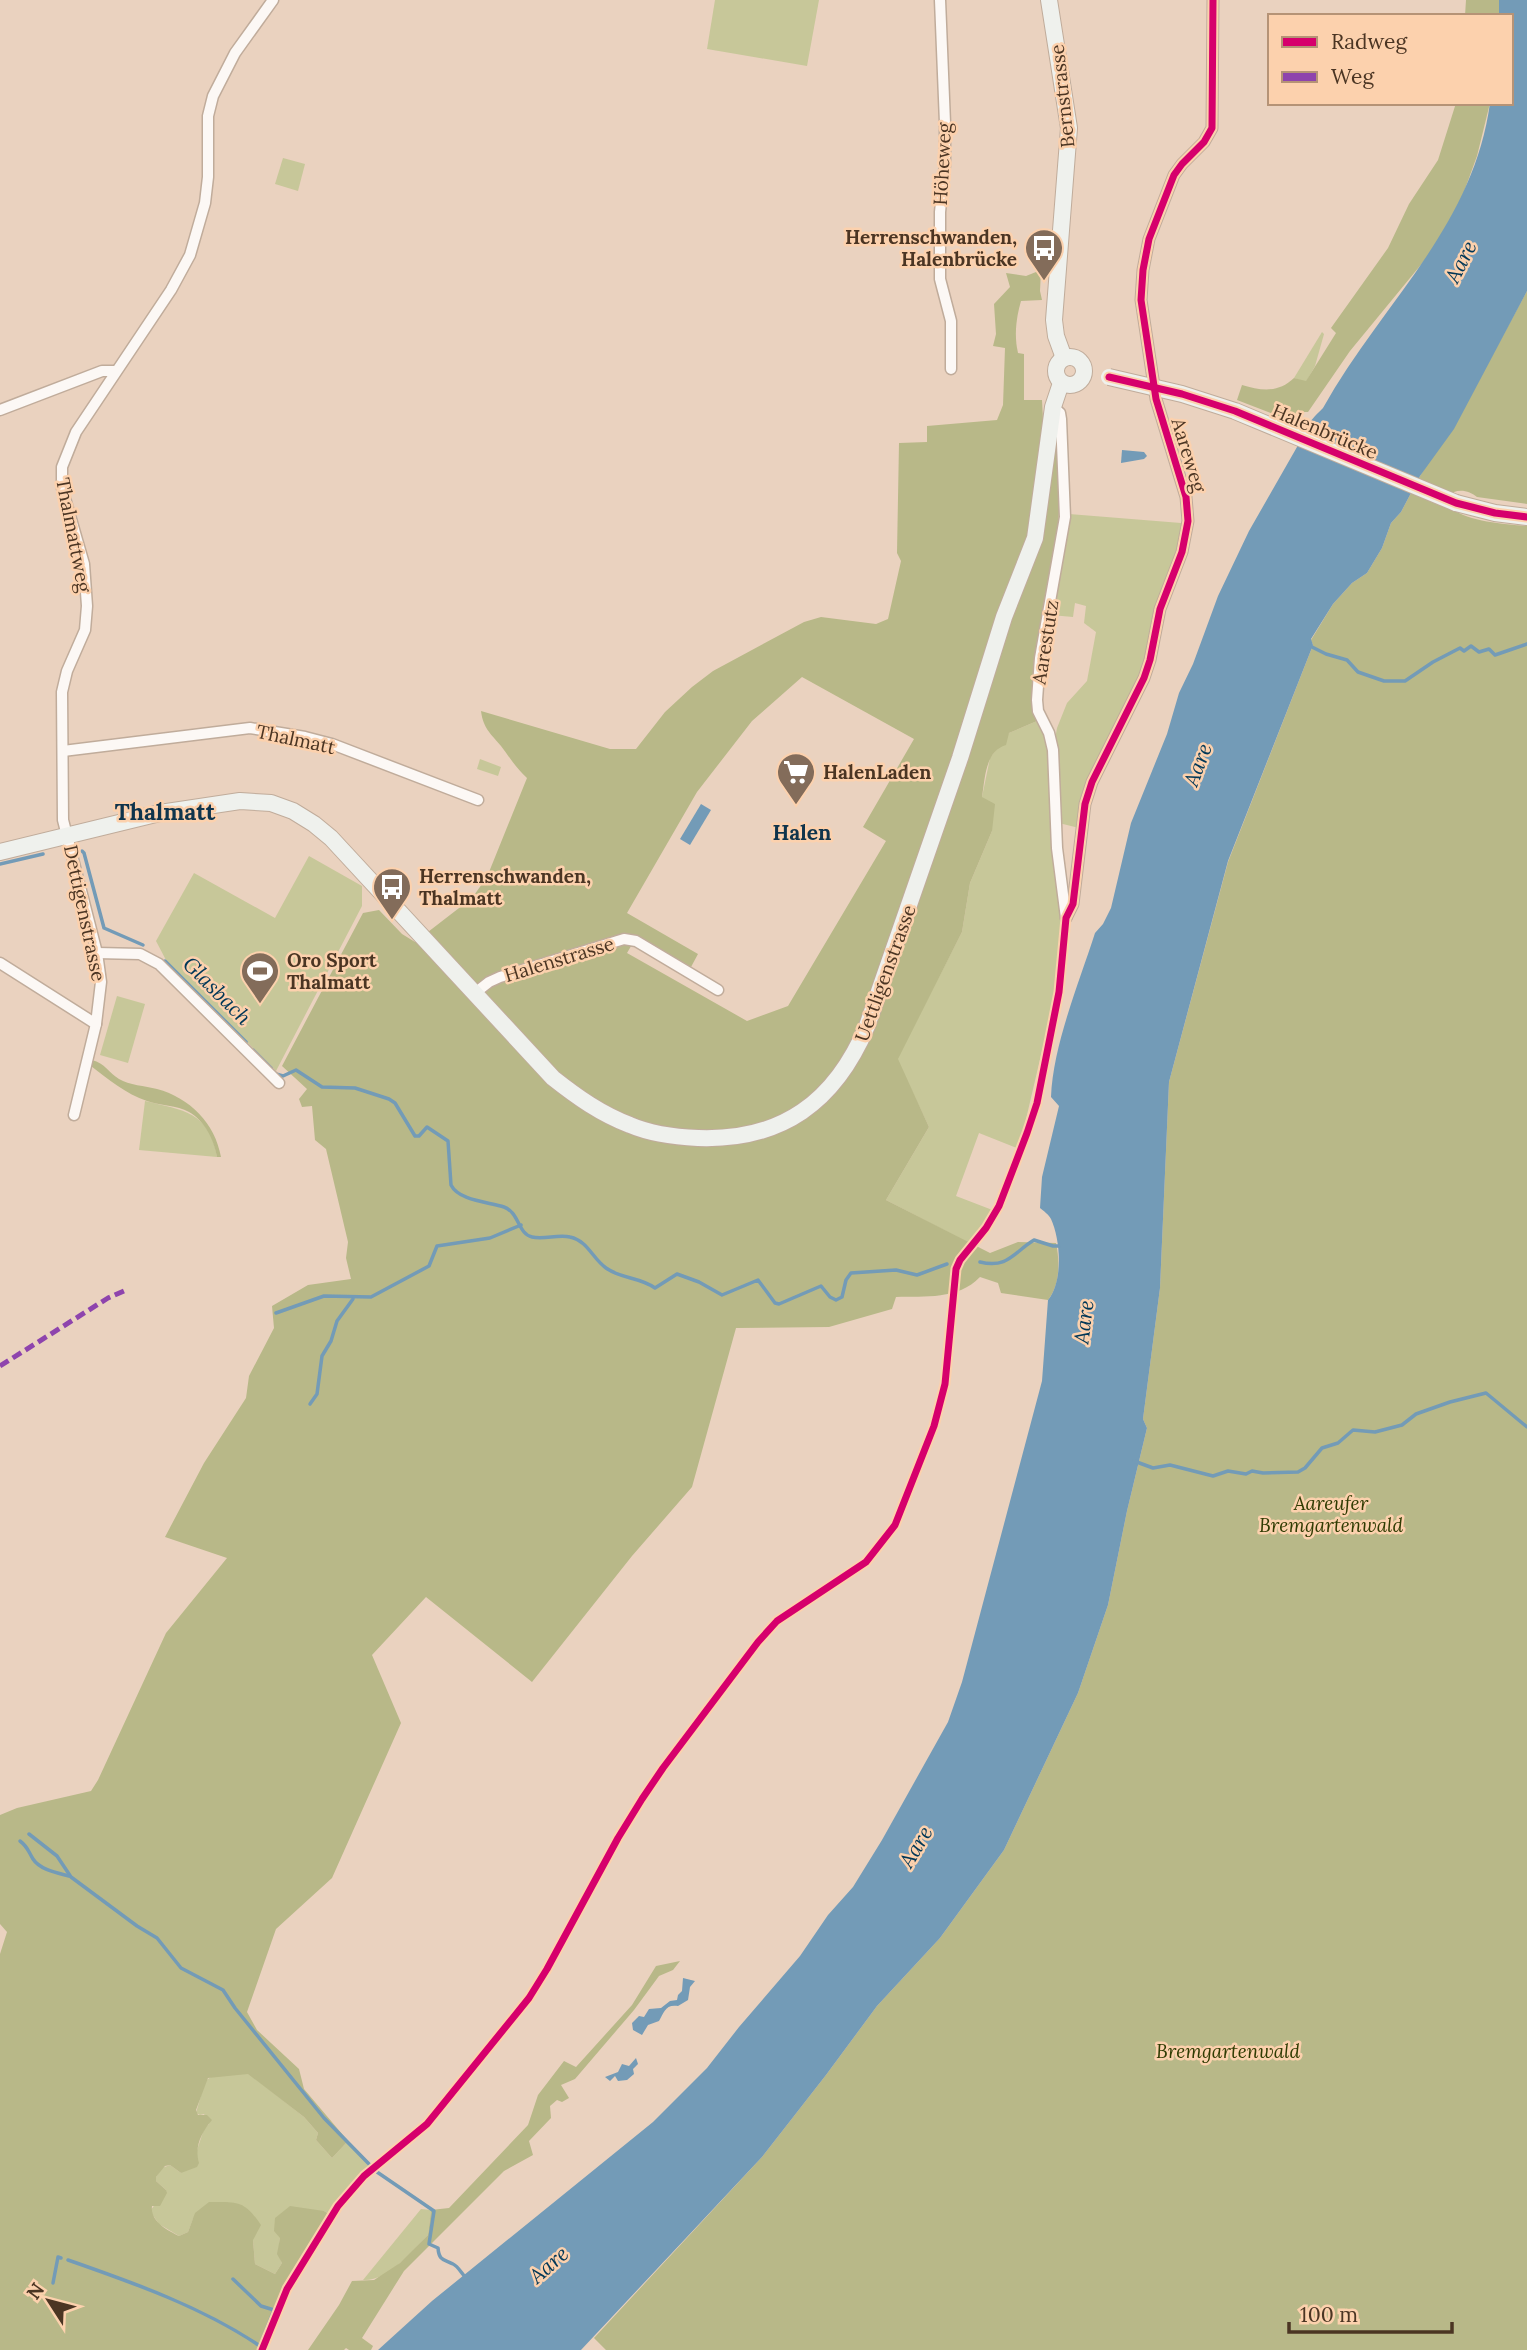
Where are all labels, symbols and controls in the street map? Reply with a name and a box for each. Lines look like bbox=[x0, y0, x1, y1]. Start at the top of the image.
legend bbox=[1268, 14, 1513, 105]
text: Radweg bbox=[1331, 28, 1407, 55]
street label: Bernstrasse bbox=[1045, 43, 1079, 149]
text: Weg bbox=[1331, 63, 1374, 90]
street label: Höheweg bbox=[928, 121, 956, 206]
place label: Herrenschwanden, Halenbrücke bbox=[845, 225, 1017, 271]
bus stop icon: Herrenschwanden, Halenbrücke bbox=[1023, 227, 1065, 282]
water label: Aare bbox=[1438, 236, 1483, 288]
street label: Halenbrücke bbox=[1268, 398, 1382, 464]
street label: Aareweg bbox=[1166, 414, 1212, 495]
street label: Thalmattweg bbox=[51, 476, 97, 595]
street label: Aarestutz bbox=[1026, 598, 1064, 687]
street label: Thalmatt bbox=[254, 719, 338, 759]
water label: Aare bbox=[1177, 739, 1218, 791]
supermarket icon: HalenLaden bbox=[775, 751, 817, 806]
place label: HalenLaden bbox=[823, 760, 931, 784]
district label: Thalmatt bbox=[115, 797, 216, 826]
district label: Halen bbox=[773, 819, 831, 846]
street label: Dettigenstrasse bbox=[59, 843, 111, 983]
place label: Herrenschwanden, Thalmatt bbox=[419, 864, 591, 910]
bus stop icon: Herrenschwanden, Thalmatt bbox=[371, 866, 413, 921]
street label: Uettligenstrasse bbox=[849, 901, 921, 1045]
street label: Halenstrasse bbox=[501, 931, 617, 987]
place label: Oro Sport Thalmatt bbox=[287, 948, 378, 994]
sports icon: Oro Sport Thalmatt bbox=[239, 950, 281, 1005]
water label: Glasbach bbox=[177, 951, 257, 1031]
water label: Aare bbox=[1067, 1298, 1100, 1346]
park label: Aareufer Bremgartenwald bbox=[1259, 1491, 1403, 1537]
water label: Aare bbox=[892, 1821, 938, 1873]
park label: Bremgartenwald bbox=[1156, 2039, 1300, 2063]
water label: Aare bbox=[522, 2240, 574, 2290]
north arrow bbox=[14, 2266, 84, 2336]
text: N bbox=[21, 2278, 49, 2304]
scale bar bbox=[1289, 2290, 1452, 2334]
text: 100 m bbox=[1300, 2301, 1358, 2328]

